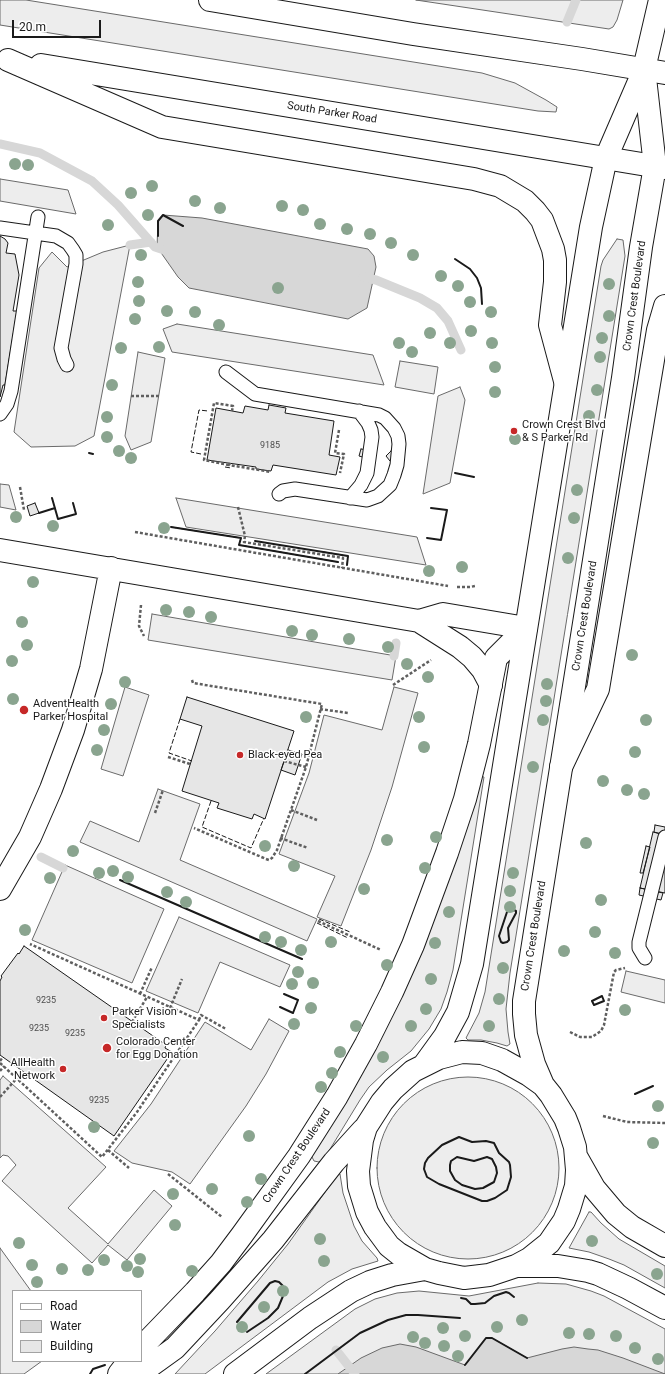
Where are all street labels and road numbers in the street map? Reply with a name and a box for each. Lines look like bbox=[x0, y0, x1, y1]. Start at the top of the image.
street label: South Parker Road bbox=[286, 99, 378, 127]
street label: Crown Crest Boulevard bbox=[621, 240, 649, 352]
street label: Crown Crest Boulevard bbox=[570, 560, 600, 672]
street label: Crown Crest Boulevard bbox=[519, 880, 549, 992]
street label: Crown Crest Boulevard bbox=[260, 1106, 334, 1206]

